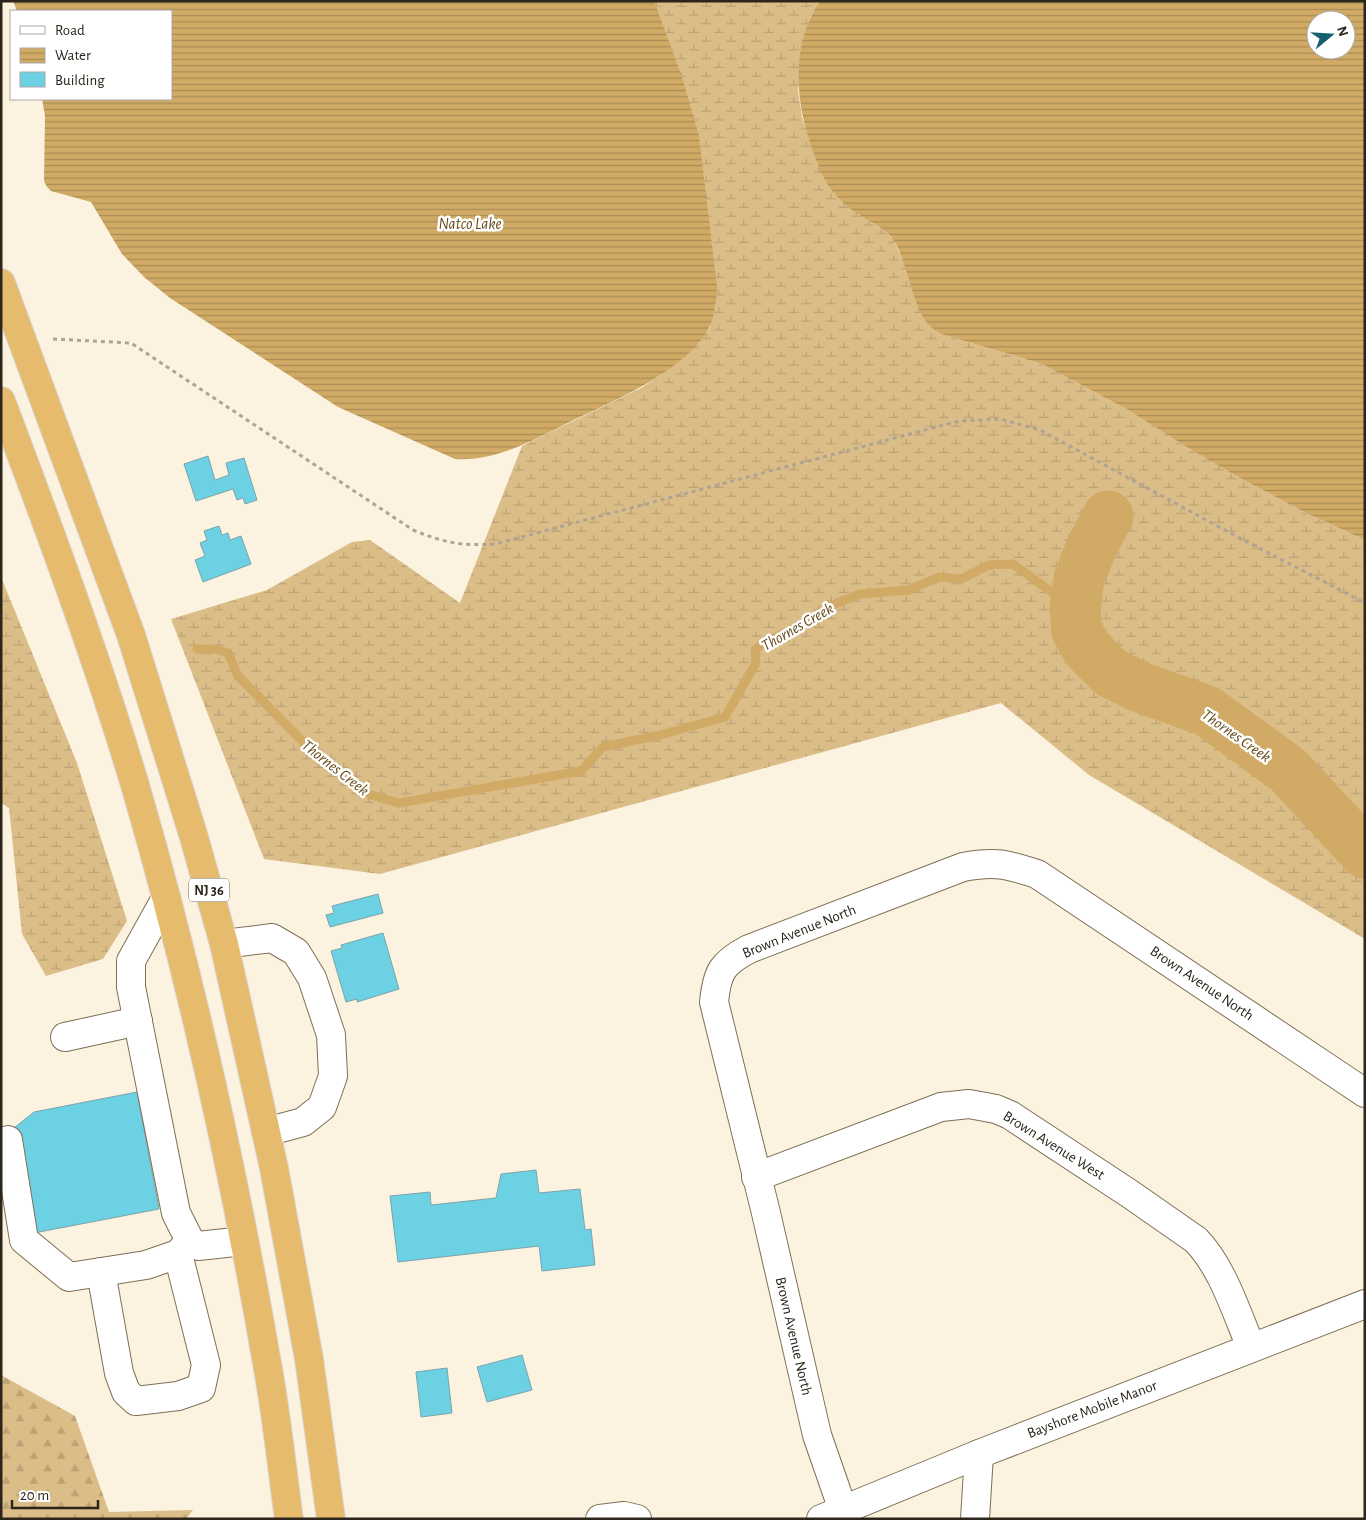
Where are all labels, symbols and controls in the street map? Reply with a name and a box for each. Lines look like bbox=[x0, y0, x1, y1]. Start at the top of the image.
legend bbox=[10, 10, 172, 100]
north arrow bbox=[1306, 10, 1356, 60]
text: Road bbox=[55, 23, 85, 38]
text: N bbox=[1334, 24, 1351, 38]
text: Water bbox=[55, 48, 91, 63]
text: Building bbox=[55, 73, 105, 88]
water label: Natco Lake bbox=[438, 216, 502, 232]
water label: Thornes Creek bbox=[759, 600, 836, 654]
water label: Thornes Creek bbox=[1199, 706, 1274, 765]
water label: Thornes Creek bbox=[299, 737, 372, 799]
road number: NJ 36 bbox=[189, 878, 229, 902]
street label: Brown Avenue North bbox=[740, 902, 858, 961]
street label: Brown Avenue North bbox=[1147, 943, 1256, 1023]
street label: Brown Avenue West bbox=[1000, 1108, 1107, 1183]
street label: Brown Avenue North bbox=[773, 1275, 814, 1397]
street label: Bayshore Mobile Manor bbox=[1025, 1378, 1159, 1441]
scale bar bbox=[12, 1478, 99, 1510]
text: 20 m bbox=[20, 1488, 49, 1503]

